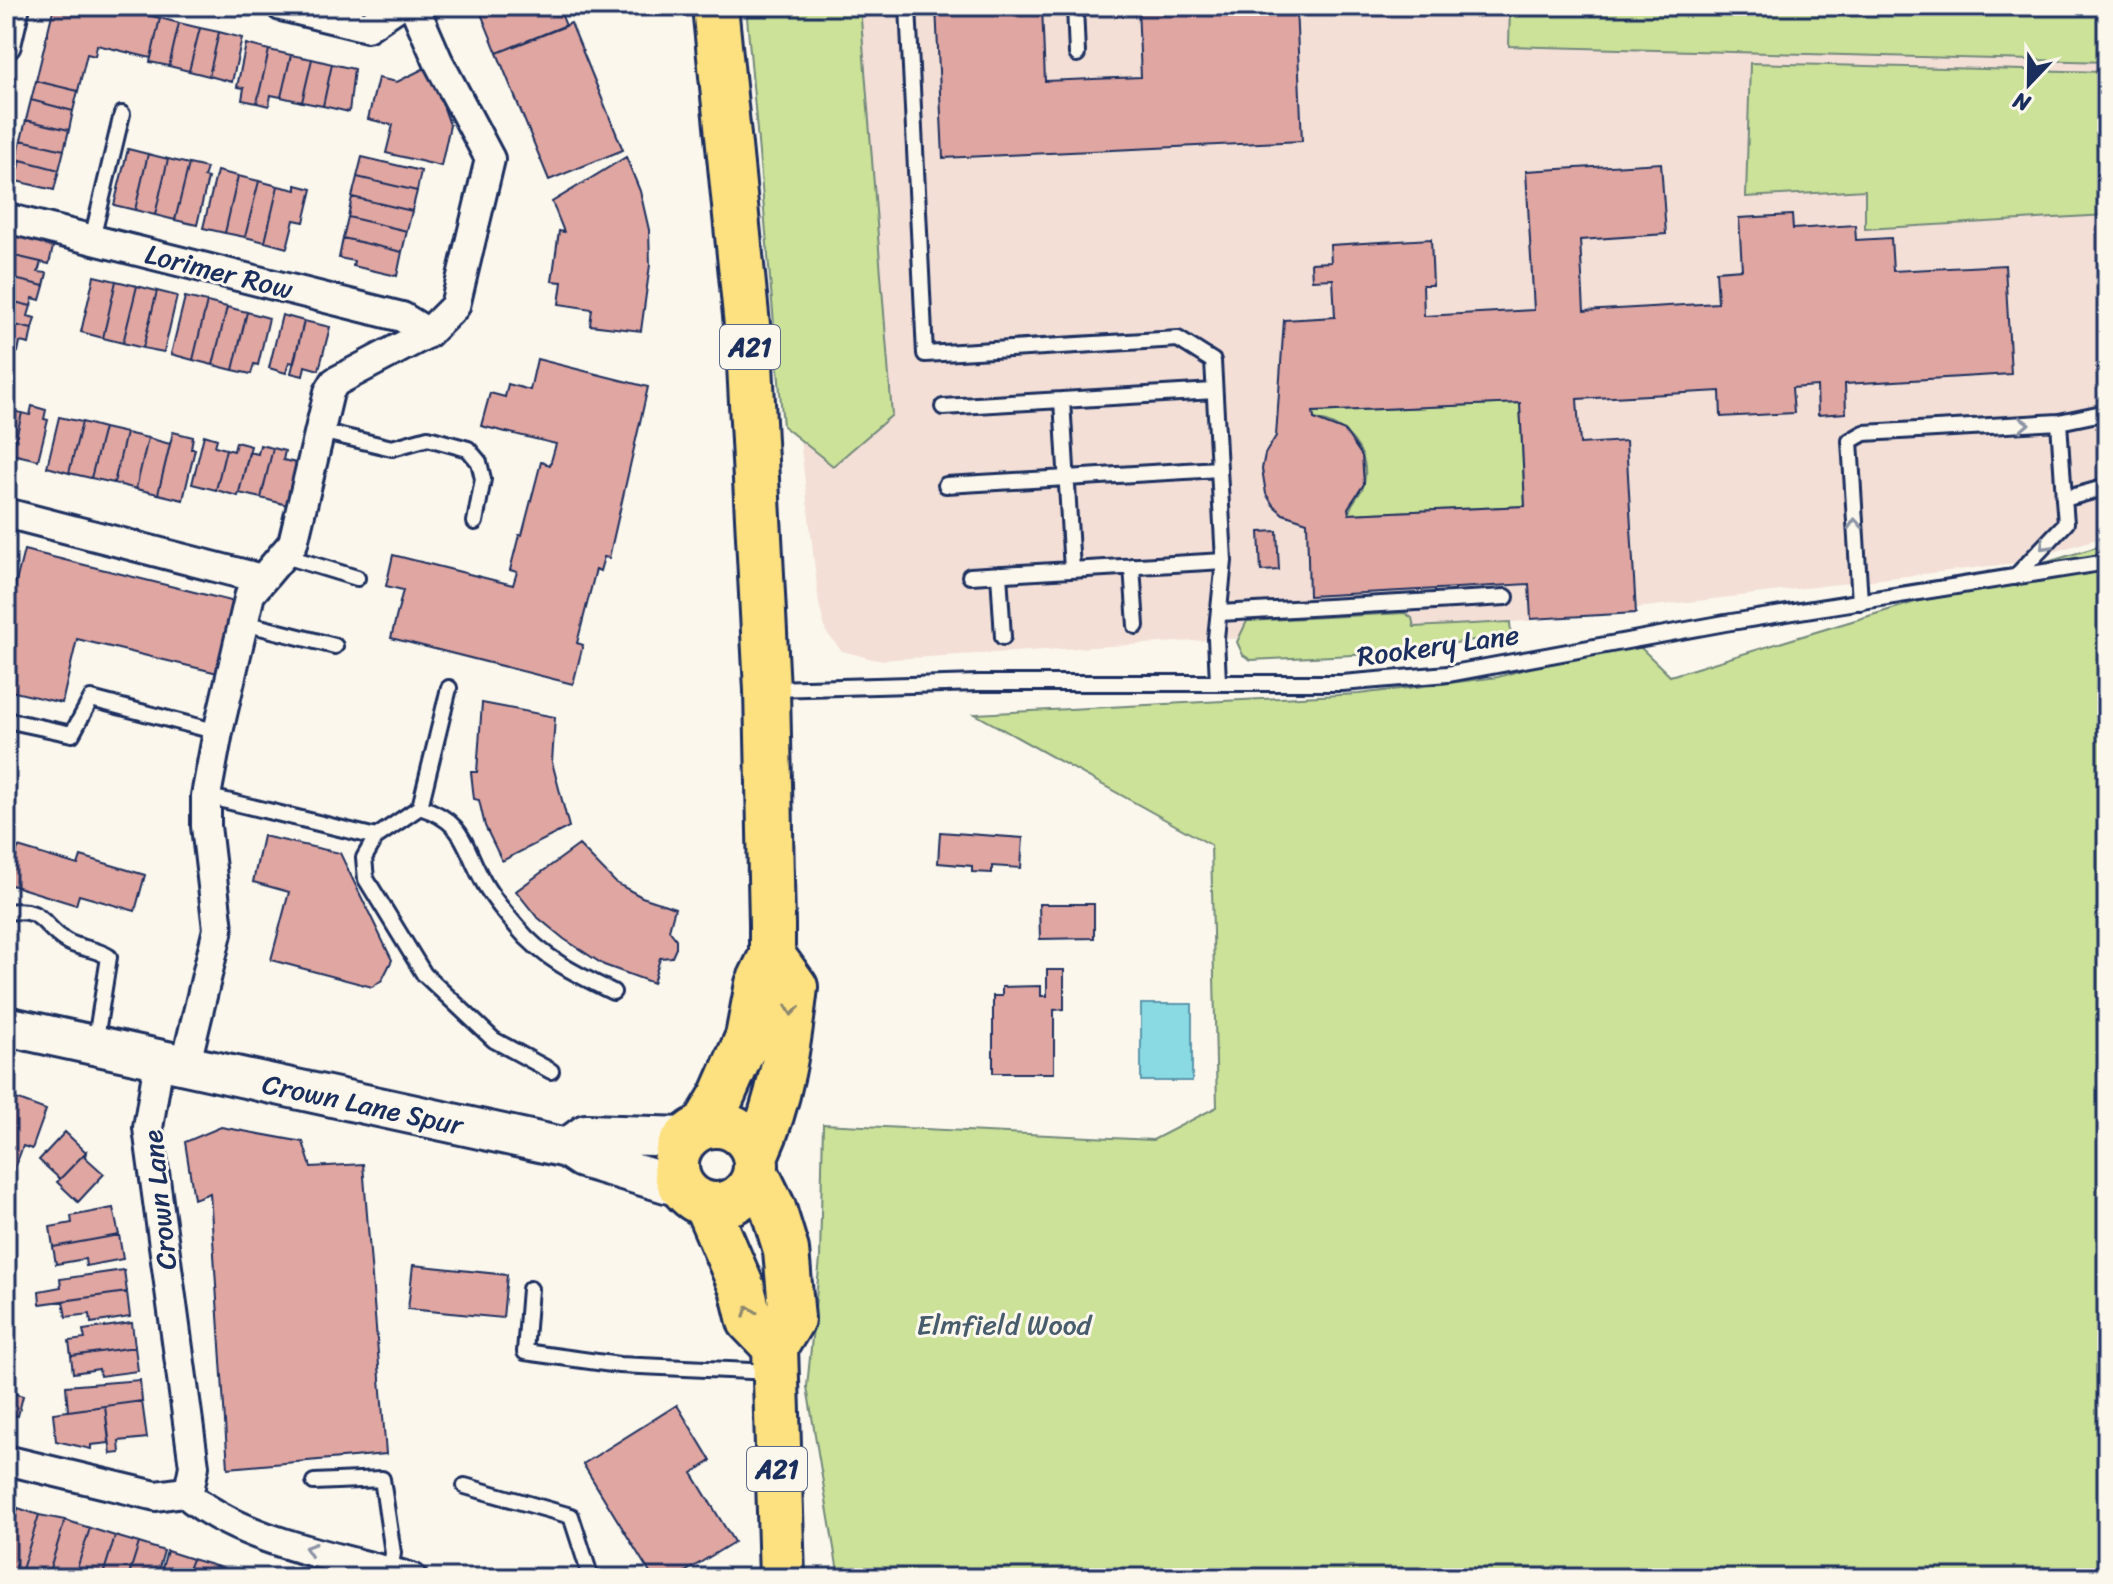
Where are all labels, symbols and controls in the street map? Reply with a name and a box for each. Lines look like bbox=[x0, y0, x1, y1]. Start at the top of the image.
north arrow bbox=[1989, 44, 2069, 124]
text: N bbox=[2007, 81, 2037, 123]
street label: Lorimer Row bbox=[140, 229, 299, 314]
road number: A21 bbox=[720, 325, 780, 369]
one-way arrow bbox=[2018, 415, 2031, 432]
one-way arrow bbox=[1847, 517, 1864, 530]
one-way arrow bbox=[2040, 536, 2055, 550]
street label: Rookery Lane bbox=[1354, 610, 1522, 681]
one-way arrow bbox=[784, 1004, 801, 1017]
street label: Crown Lane Spur bbox=[258, 1059, 469, 1150]
street label: Crown Lane bbox=[128, 1127, 191, 1272]
park label: Elmfield Wood bbox=[917, 1300, 1094, 1349]
one-way arrow bbox=[742, 1305, 758, 1319]
road number: A21 bbox=[747, 1447, 807, 1491]
one-way arrow bbox=[304, 1542, 317, 1558]

